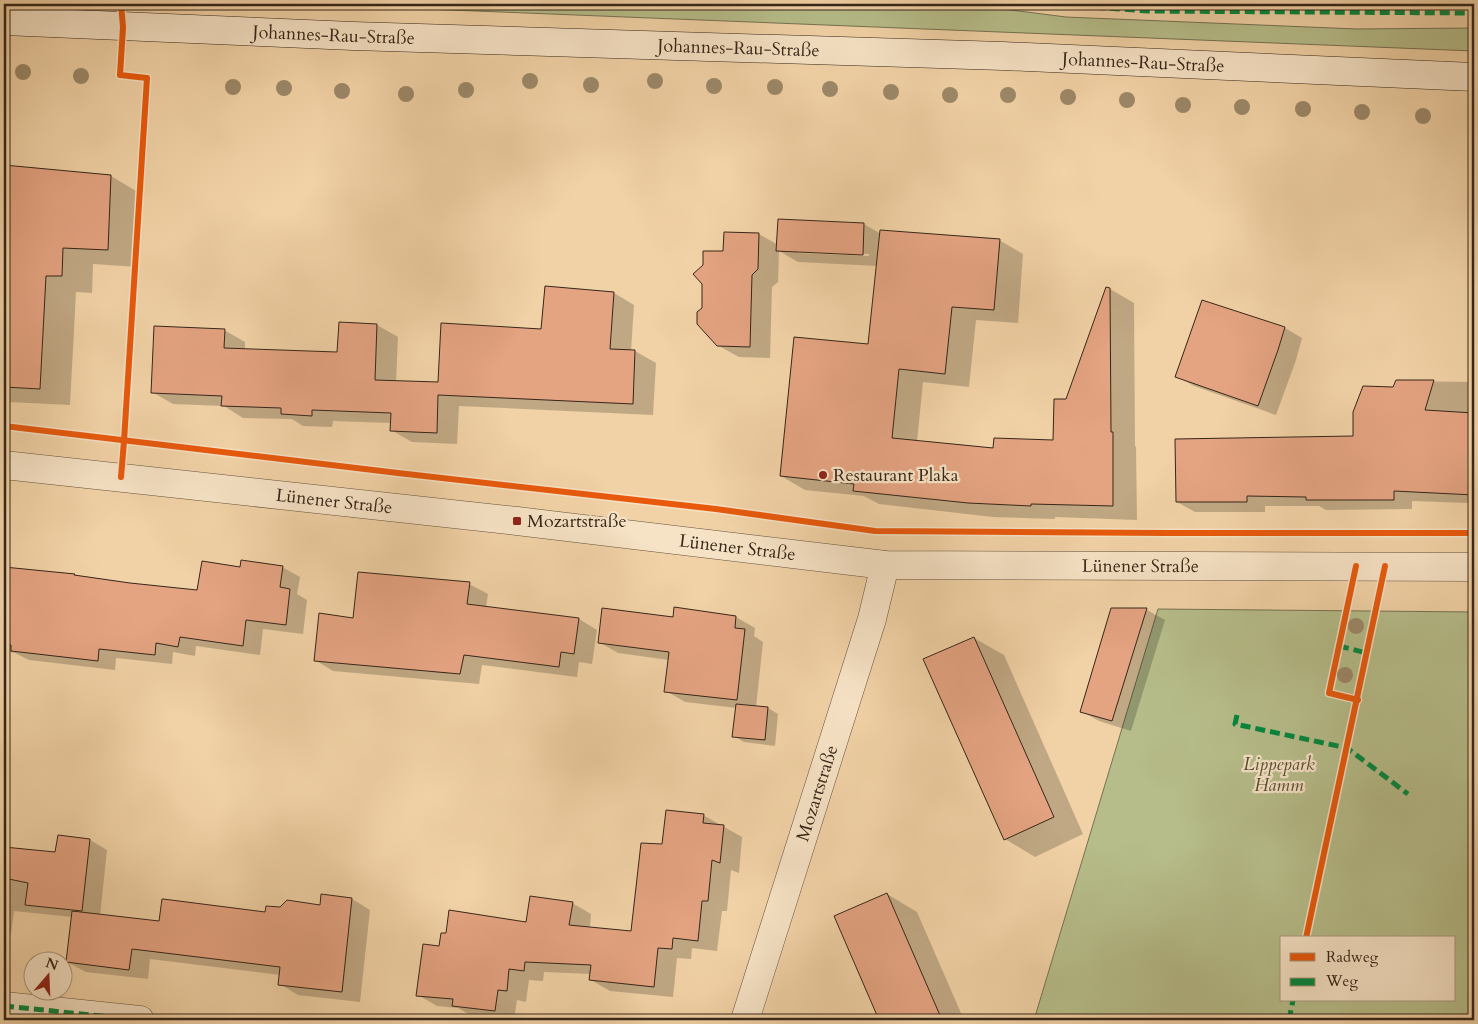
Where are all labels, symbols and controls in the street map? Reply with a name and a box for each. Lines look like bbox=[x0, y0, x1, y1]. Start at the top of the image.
street label: Johannes-Rau-Straße bbox=[249, 19, 415, 50]
street label: Johannes-Rau-Straße bbox=[654, 33, 820, 63]
street label: Johannes-Rau-Straße bbox=[1059, 46, 1225, 78]
place label: Restaurant Plaka bbox=[833, 463, 959, 488]
marker: Restaurant Plaka bbox=[817, 469, 829, 481]
street label: Lünener Straße bbox=[275, 482, 394, 520]
place label: Mozartstraße bbox=[527, 509, 627, 534]
marker: Mozartstraße bbox=[511, 515, 523, 527]
street label: Lünener Straße bbox=[678, 528, 797, 567]
street label: Lünener Straße bbox=[1082, 553, 1199, 579]
street label: Mozartstraße bbox=[790, 742, 844, 844]
park label: Lippepark Hamm bbox=[1243, 752, 1315, 798]
legend bbox=[1280, 936, 1456, 1002]
text: Radweg bbox=[1326, 947, 1379, 967]
north arrow bbox=[22, 952, 72, 1002]
text: N bbox=[43, 953, 61, 975]
text: Weg bbox=[1325, 971, 1358, 991]

